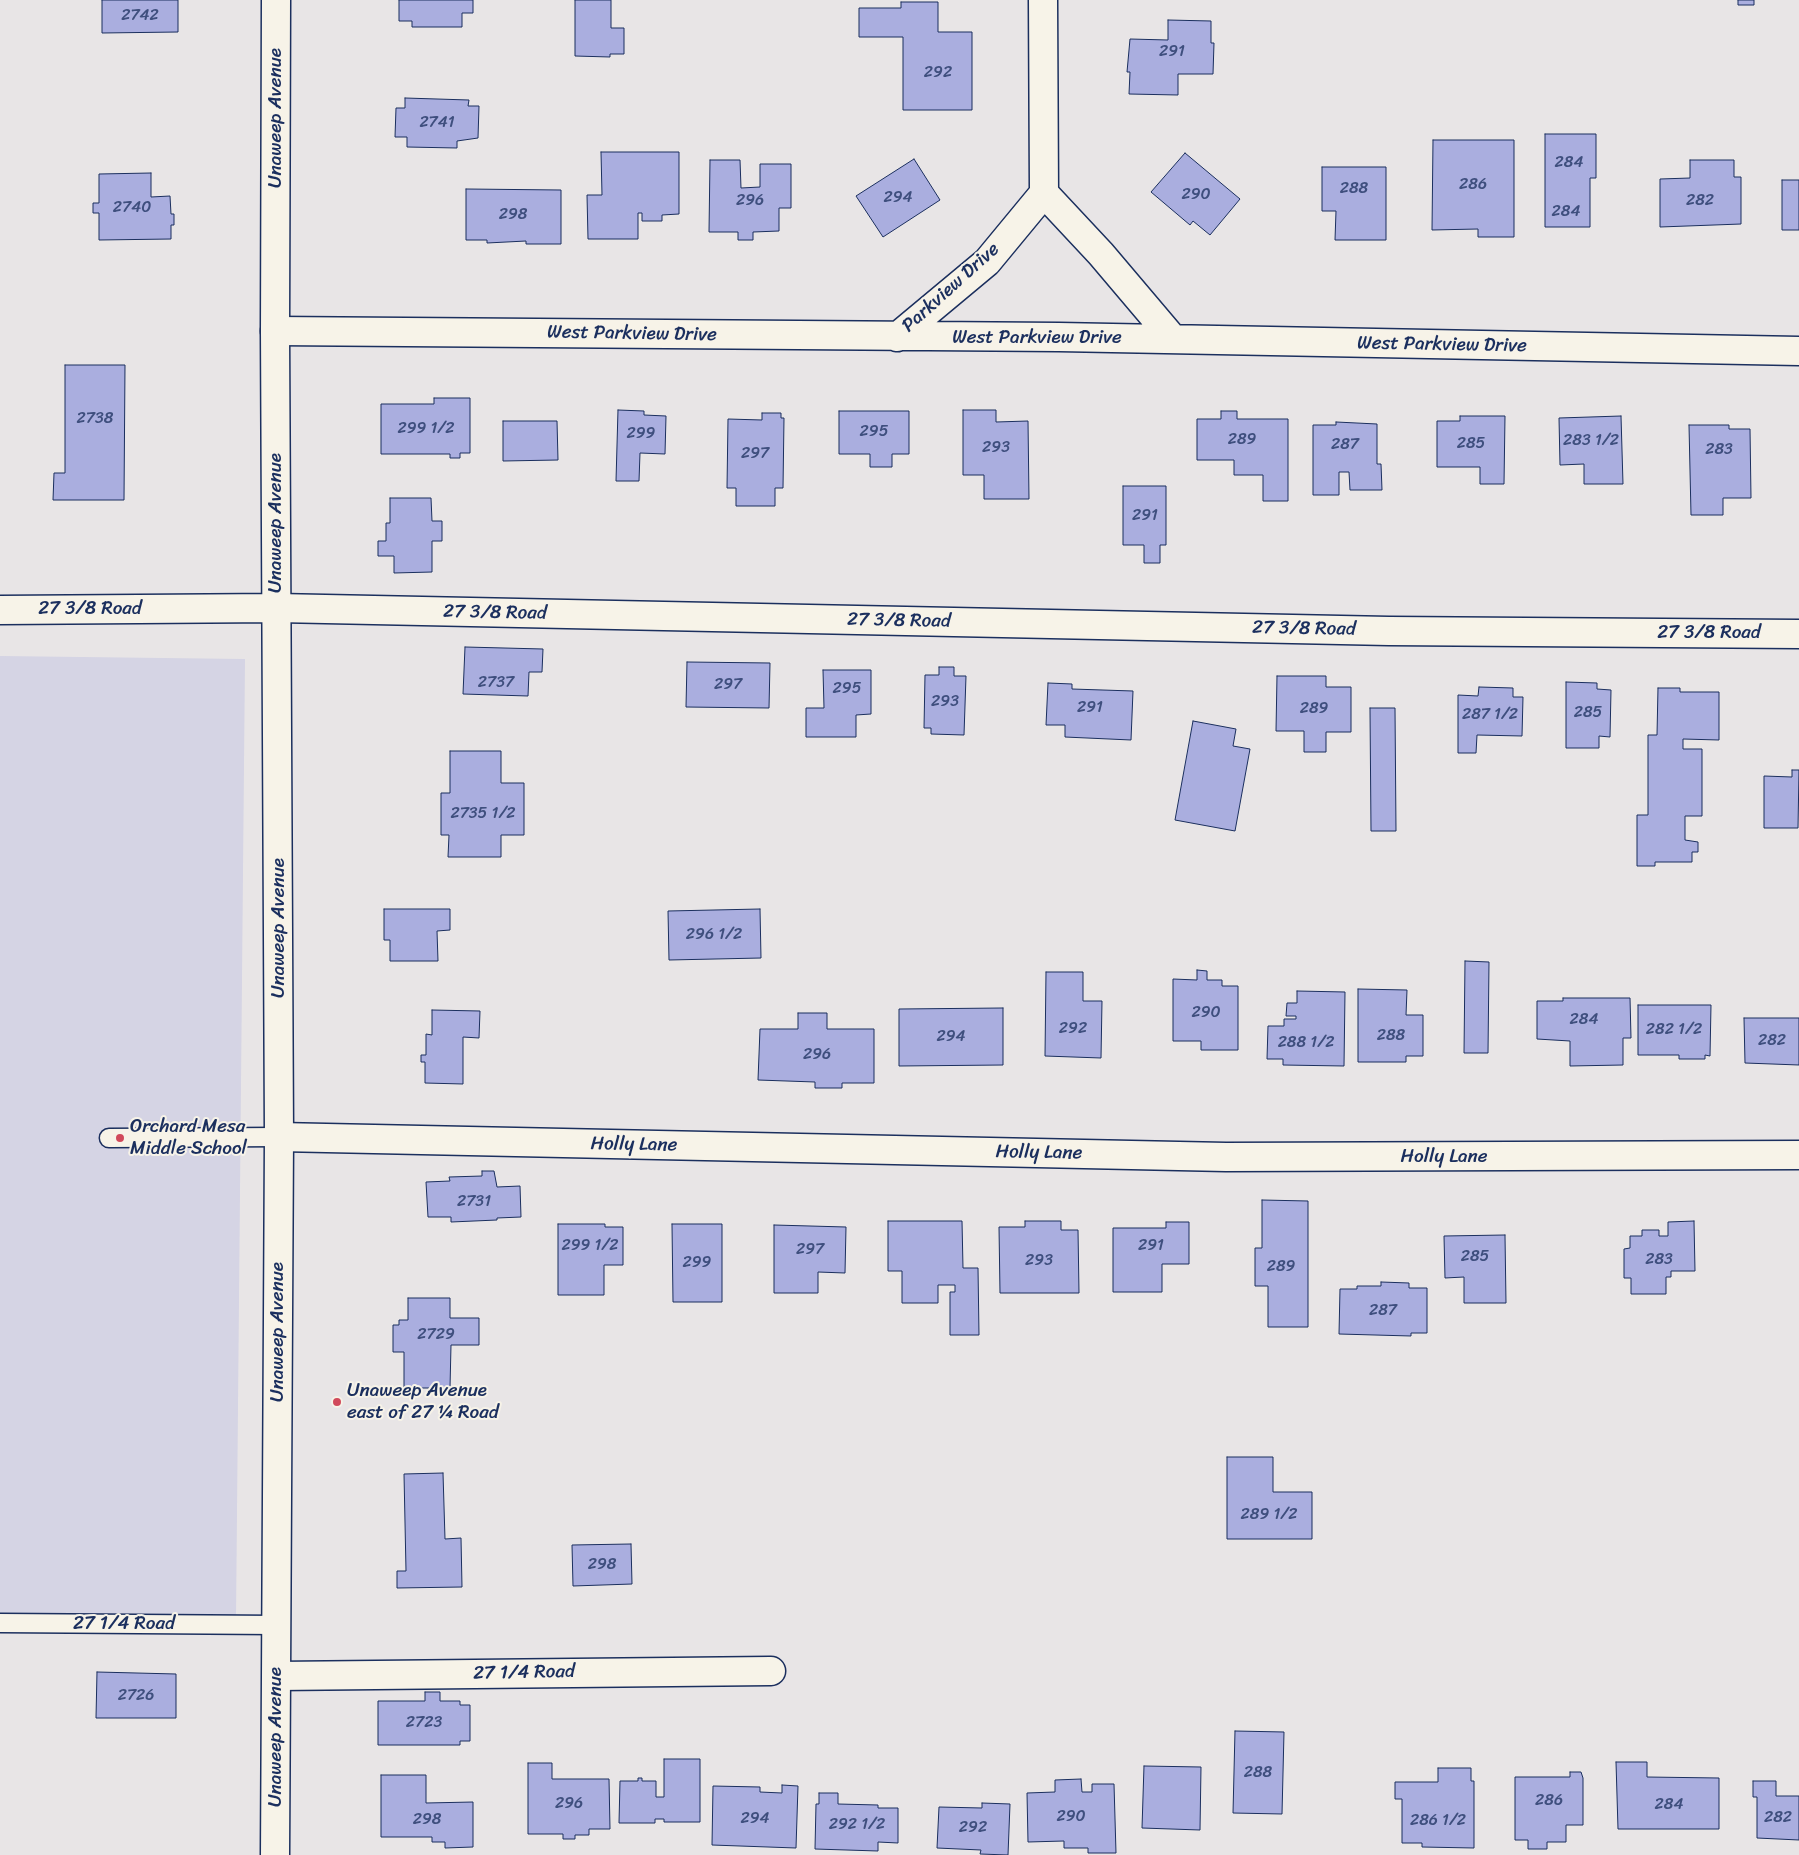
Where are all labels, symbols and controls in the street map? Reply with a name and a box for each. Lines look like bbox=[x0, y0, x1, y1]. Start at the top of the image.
house number: 2742 bbox=[121, 6, 159, 26]
house number: 291 bbox=[1159, 42, 1185, 62]
street label: Unaweep Avenue bbox=[265, 48, 287, 188]
house number: 292 bbox=[924, 63, 952, 83]
house number: 2741 bbox=[419, 113, 455, 133]
house number: 284 bbox=[1555, 153, 1583, 173]
house number: 286 bbox=[1459, 175, 1487, 195]
house number: 288 bbox=[1340, 179, 1368, 199]
house number: 290 bbox=[1181, 185, 1211, 205]
house number: 294 bbox=[883, 188, 913, 208]
house number: 296 bbox=[736, 191, 764, 211]
house number: 282 bbox=[1686, 191, 1714, 211]
house number: 2740 bbox=[113, 198, 151, 218]
house number: 284 bbox=[1552, 202, 1580, 222]
house number: 298 bbox=[499, 205, 527, 225]
street label: Parkview Drive bbox=[898, 238, 1004, 338]
street label: West Parkview Drive bbox=[547, 321, 717, 347]
street label: West Parkview Drive bbox=[952, 327, 1122, 349]
street label: West Parkview Drive bbox=[1357, 332, 1527, 358]
house number: 2738 bbox=[77, 409, 113, 429]
house number: 299 1/2 bbox=[397, 419, 455, 439]
house number: 295 bbox=[860, 422, 888, 442]
house number: 299 bbox=[627, 424, 655, 444]
house number: 289 bbox=[1228, 430, 1256, 450]
house number: 283 1/2 bbox=[1563, 431, 1619, 451]
house number: 285 bbox=[1457, 434, 1485, 454]
house number: 287 bbox=[1331, 435, 1359, 455]
house number: 293 bbox=[982, 438, 1010, 458]
house number: 283 bbox=[1705, 440, 1733, 460]
house number: 297 bbox=[741, 444, 769, 464]
street label: Unaweep Avenue bbox=[265, 453, 287, 593]
house number: 291 bbox=[1132, 506, 1158, 526]
street label: 27 3/8 Road bbox=[38, 598, 142, 620]
street label: 27 3/8 Road bbox=[443, 601, 547, 625]
street label: 27 3/8 Road bbox=[847, 609, 951, 633]
street label: 27 3/8 Road bbox=[1252, 617, 1356, 641]
street label: 27 3/8 Road bbox=[1657, 622, 1761, 644]
house number: 2737 bbox=[478, 673, 514, 693]
house number: 297 bbox=[714, 675, 742, 695]
house number: 295 bbox=[833, 679, 861, 699]
house number: 293 bbox=[931, 692, 959, 712]
house number: 291 bbox=[1077, 698, 1103, 718]
house number: 289 bbox=[1300, 699, 1328, 719]
house number: 285 bbox=[1574, 703, 1602, 723]
house number: 287 1/2 bbox=[1462, 705, 1518, 725]
house number: 2735 1/2 bbox=[450, 804, 516, 824]
street label: Unaweep Avenue bbox=[268, 858, 290, 998]
house number: 296 1/2 bbox=[686, 925, 742, 945]
house number: 290 bbox=[1191, 1003, 1221, 1023]
house number: 284 bbox=[1570, 1010, 1598, 1030]
house number: 292 bbox=[1059, 1019, 1087, 1039]
house number: 282 1/2 bbox=[1646, 1020, 1702, 1040]
house number: 288 bbox=[1377, 1026, 1405, 1046]
house number: 294 bbox=[936, 1027, 966, 1047]
house number: 282 bbox=[1758, 1031, 1786, 1051]
house number: 288 1/2 bbox=[1278, 1033, 1334, 1053]
house number: 296 bbox=[803, 1045, 831, 1065]
place label: Orchard Mesa Middle School bbox=[130, 1116, 247, 1160]
marker: Orchard Mesa Middle School bbox=[114, 1132, 126, 1144]
street label: Holly Lane bbox=[590, 1133, 678, 1157]
street label: Holly Lane bbox=[995, 1141, 1083, 1165]
street label: Holly Lane bbox=[1401, 1146, 1487, 1168]
house number: 2731 bbox=[457, 1192, 491, 1212]
house number: 299 1/2 bbox=[561, 1236, 619, 1256]
house number: 291 bbox=[1138, 1236, 1164, 1256]
house number: 297 bbox=[796, 1240, 824, 1260]
house number: 285 bbox=[1461, 1247, 1489, 1267]
house number: 283 bbox=[1645, 1250, 1673, 1270]
house number: 293 bbox=[1025, 1251, 1053, 1271]
house number: 299 bbox=[683, 1253, 711, 1273]
house number: 289 bbox=[1267, 1257, 1295, 1277]
street label: Unaweep Avenue bbox=[267, 1262, 289, 1402]
house number: 287 bbox=[1369, 1301, 1397, 1321]
house number: 2729 bbox=[417, 1325, 455, 1345]
place label: Unaweep Avenue east of 27 ¼ Road bbox=[347, 1380, 499, 1424]
marker: Unaweep Avenue east of 27 ¼ Road bbox=[331, 1396, 343, 1408]
house number: 289 1/2 bbox=[1241, 1505, 1297, 1525]
house number: 298 bbox=[588, 1555, 616, 1575]
street label: 27 1/4 Road bbox=[73, 1613, 175, 1635]
street label: 27 1/4 Road bbox=[473, 1661, 575, 1685]
street label: Unaweep Avenue bbox=[265, 1667, 287, 1807]
house number: 2726 bbox=[118, 1686, 154, 1706]
house number: 2723 bbox=[406, 1713, 442, 1733]
house number: 288 bbox=[1244, 1763, 1272, 1783]
house number: 286 bbox=[1535, 1791, 1563, 1811]
house number: 296 bbox=[555, 1794, 583, 1814]
house number: 284 bbox=[1655, 1795, 1683, 1815]
house number: 290 bbox=[1056, 1807, 1086, 1827]
house number: 282 bbox=[1764, 1808, 1792, 1828]
house number: 294 bbox=[740, 1809, 770, 1829]
house number: 298 bbox=[413, 1810, 441, 1830]
house number: 286 1/2 bbox=[1410, 1811, 1466, 1831]
house number: 292 1/2 bbox=[829, 1815, 885, 1835]
house number: 292 bbox=[959, 1818, 987, 1838]

